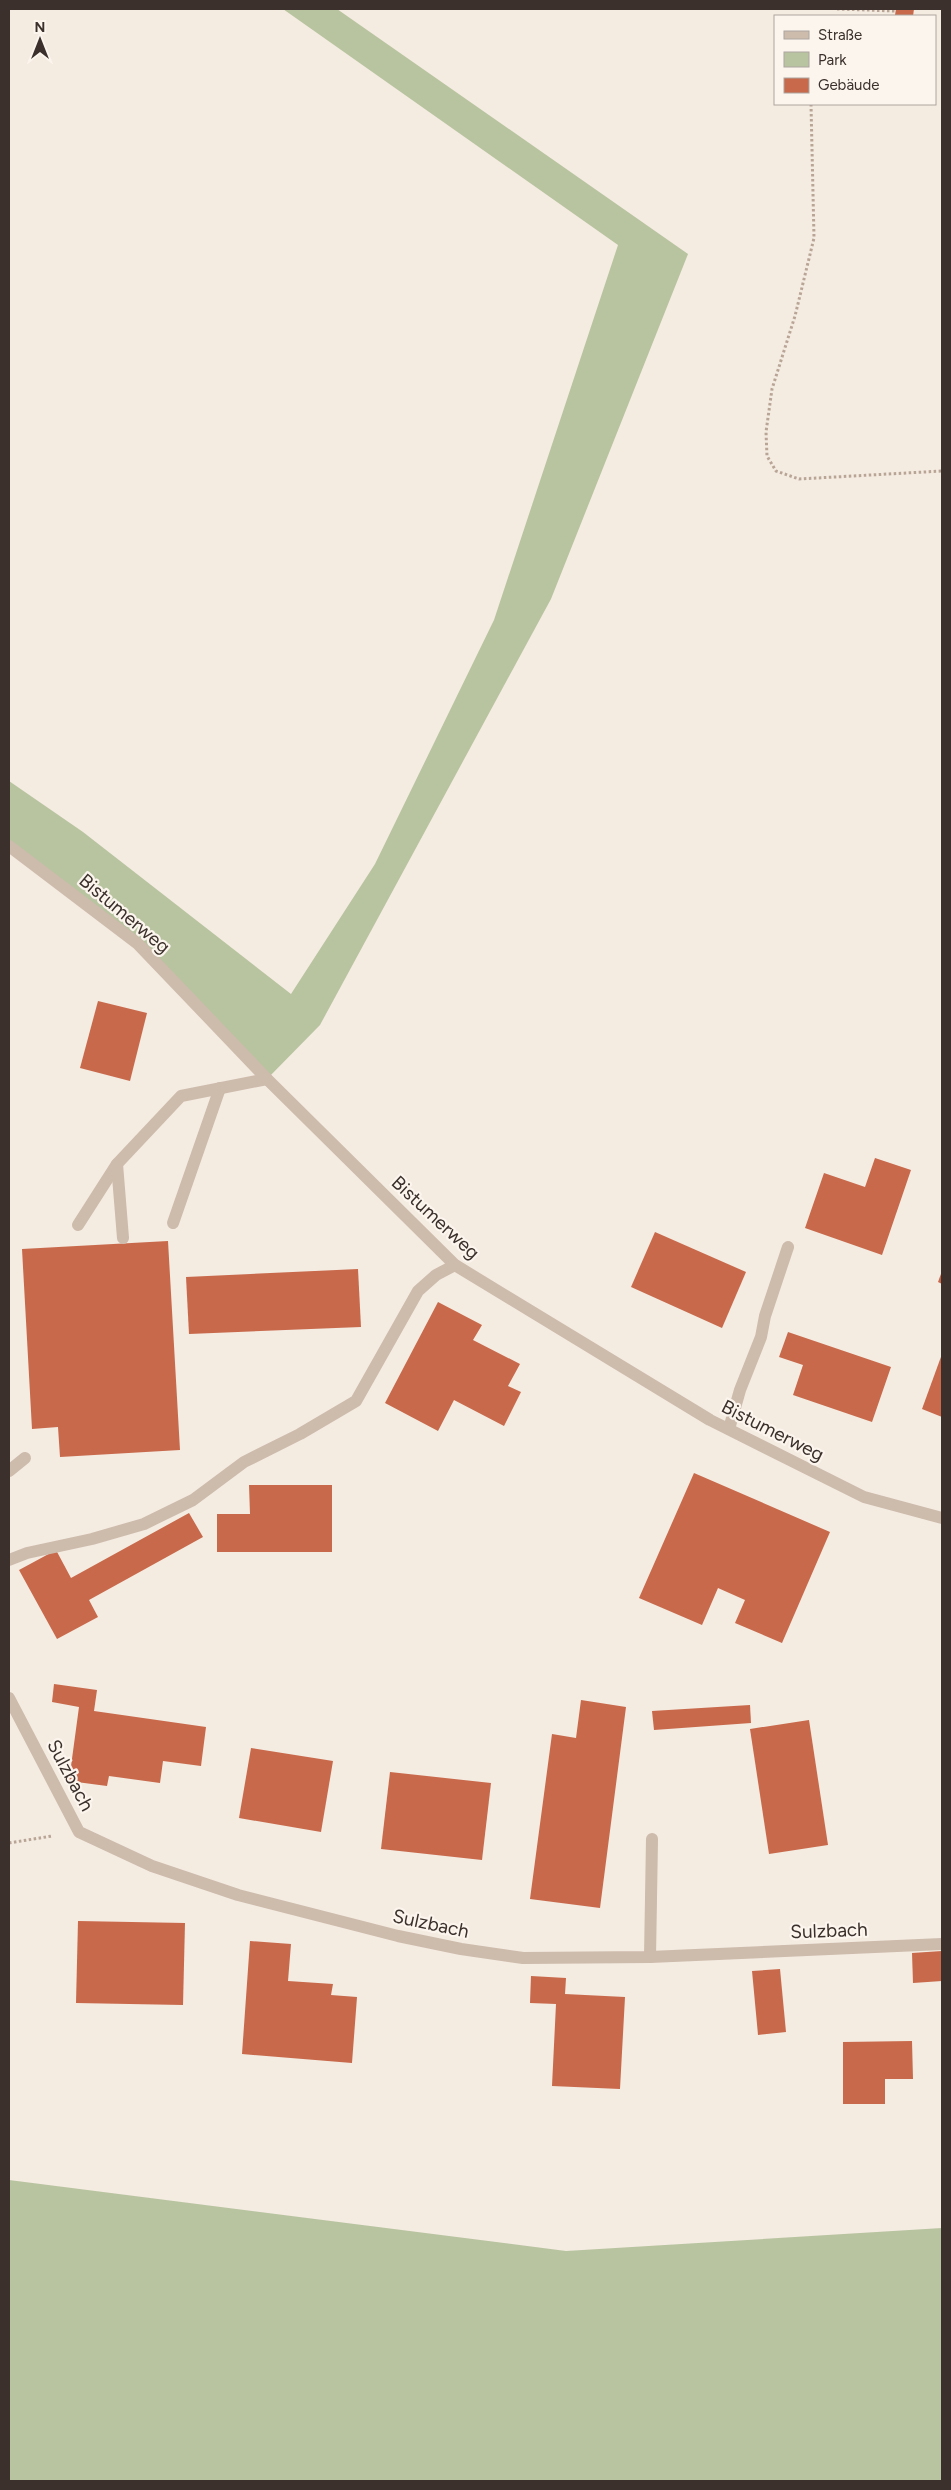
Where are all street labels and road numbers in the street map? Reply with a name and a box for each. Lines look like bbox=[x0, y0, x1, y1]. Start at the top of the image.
street label: Bistumerweg bbox=[74, 869, 175, 958]
street label: Bistumerweg bbox=[387, 1171, 484, 1264]
street label: Bistumerweg bbox=[718, 1395, 828, 1466]
street label: Sulzbach bbox=[42, 1736, 99, 1815]
street label: Sulzbach bbox=[391, 1904, 471, 1943]
street label: Sulzbach bbox=[790, 1918, 868, 1943]

